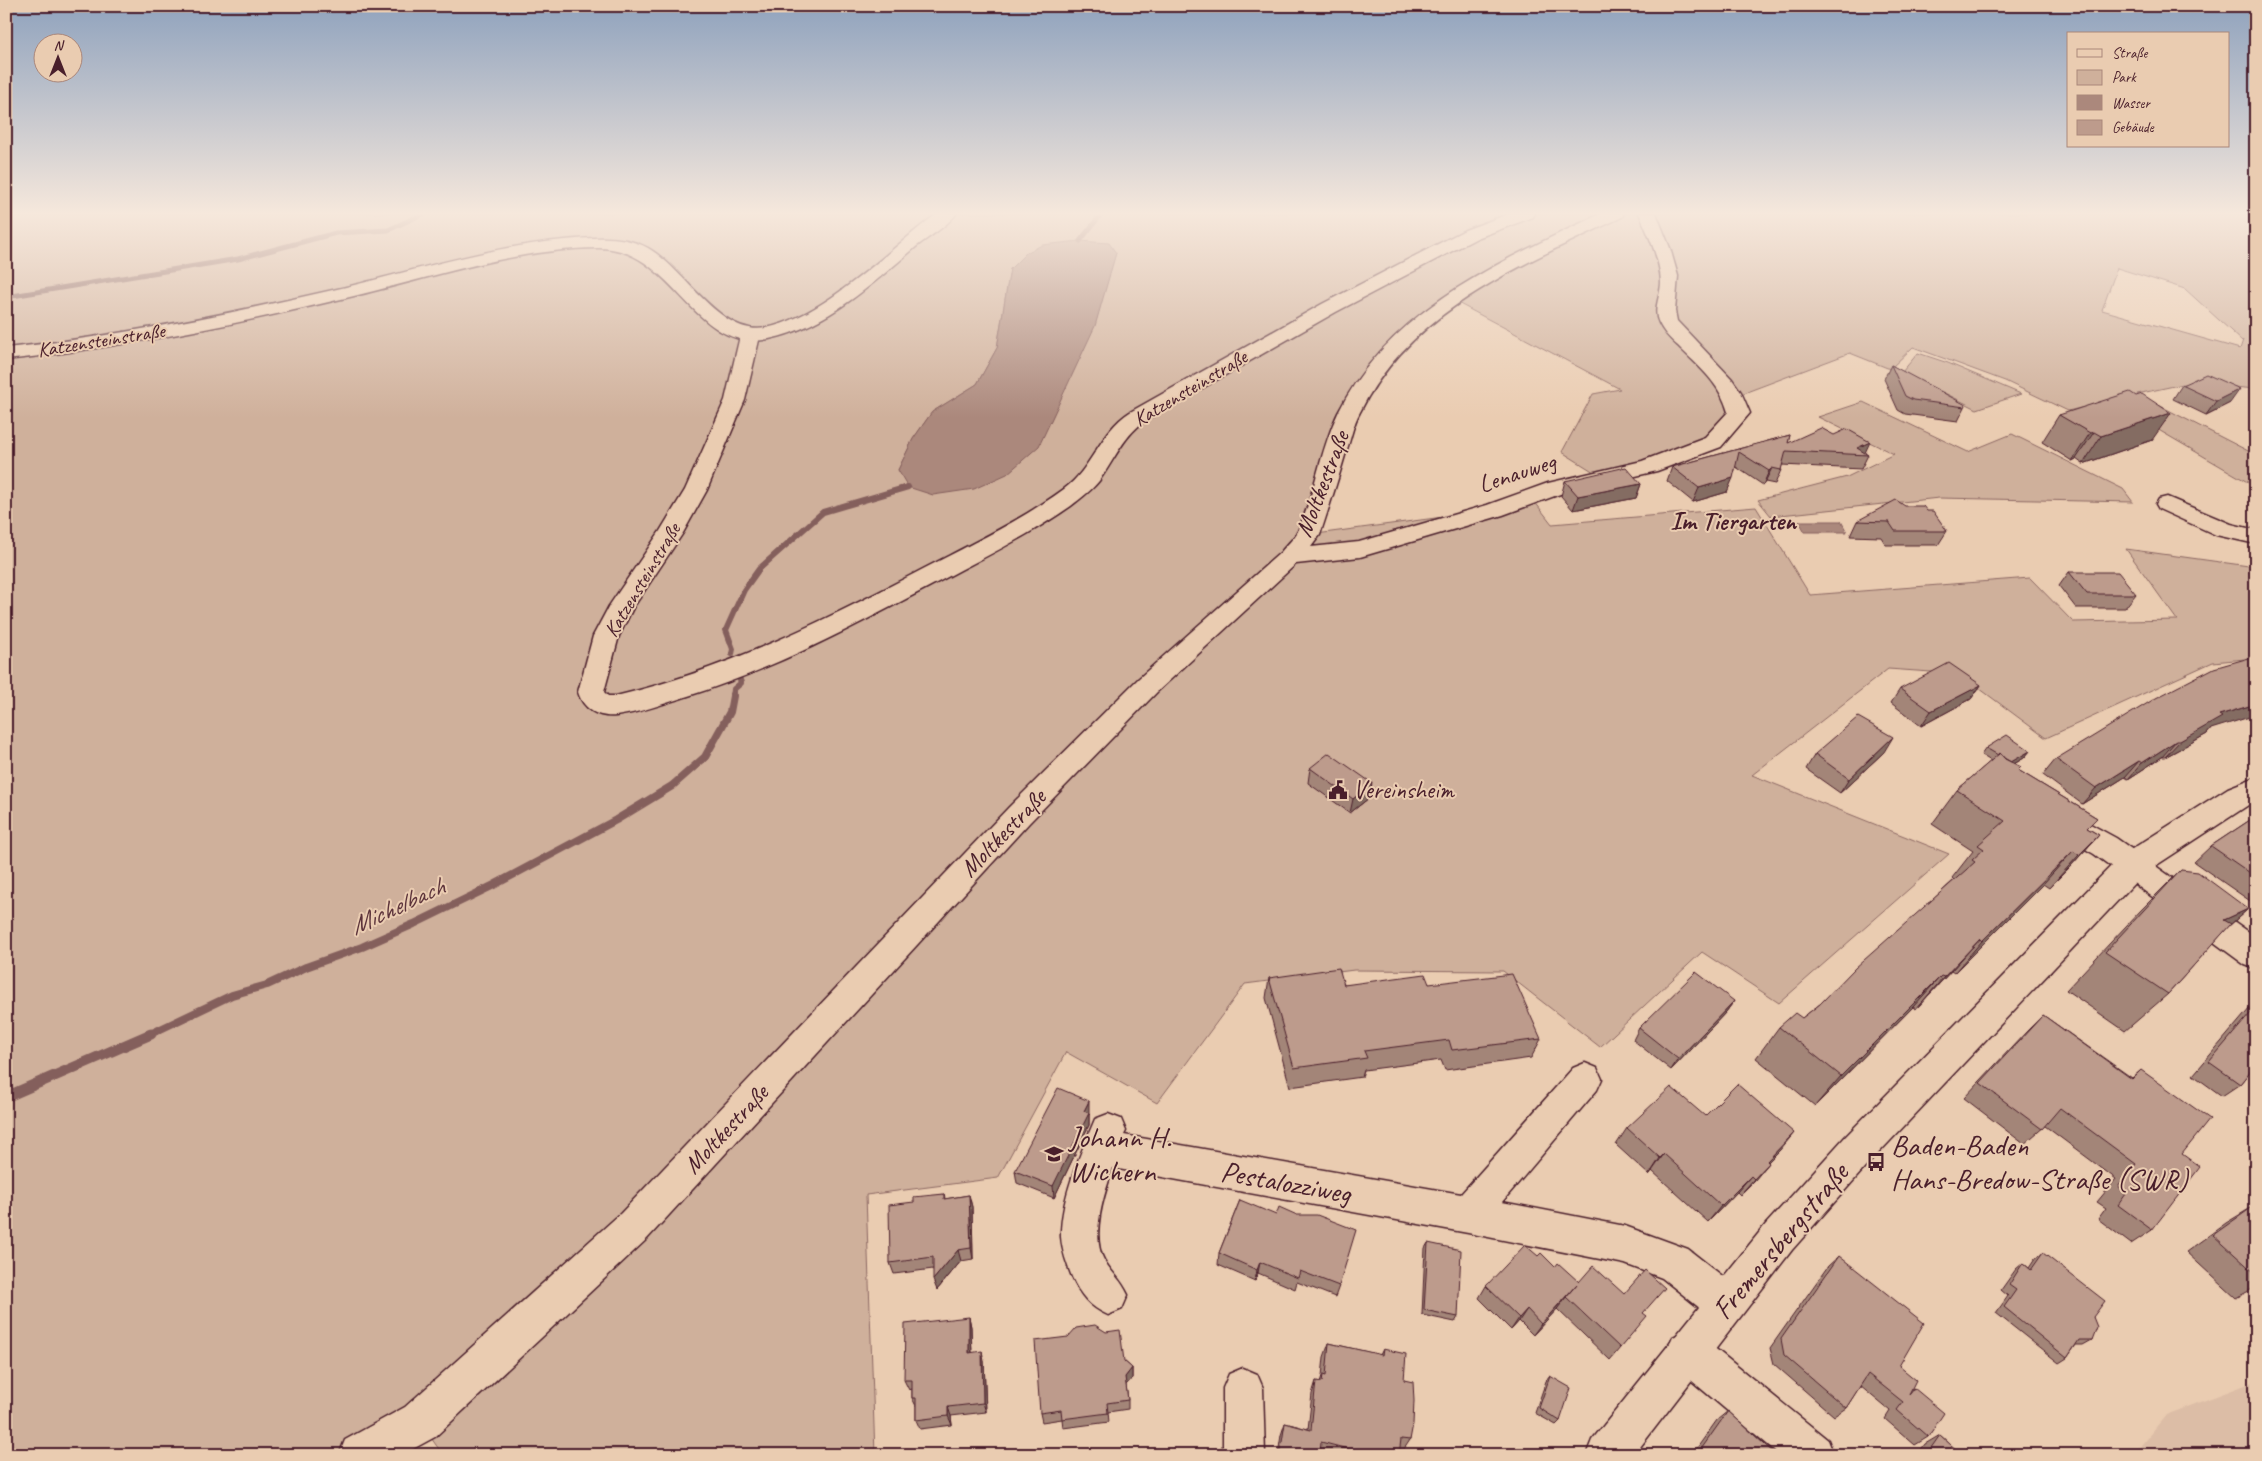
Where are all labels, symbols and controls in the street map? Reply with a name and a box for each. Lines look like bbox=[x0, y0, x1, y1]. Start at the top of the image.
north arrow bbox=[32, 32, 82, 82]
legend bbox=[2067, 32, 2230, 148]
text: N bbox=[54, 37, 65, 54]
text: Straße bbox=[2112, 44, 2148, 63]
text: Park bbox=[2112, 68, 2137, 87]
text: Wasser bbox=[2112, 94, 2151, 113]
text: Gebäude bbox=[2112, 118, 2155, 137]
street label: Katzensteinstraße bbox=[36, 317, 169, 363]
street label: Katzensteinstraße bbox=[1128, 343, 1254, 432]
street label: Moltkestraße bbox=[1287, 425, 1357, 541]
street label: Lenauweg bbox=[1474, 445, 1562, 500]
district label: Im Tiergarten bbox=[1670, 504, 1798, 537]
street label: Katzensteinstraße bbox=[598, 516, 687, 642]
place label: Vereinsheim bbox=[1353, 774, 1456, 806]
public building icon: Vereinsheim bbox=[1327, 779, 1349, 801]
street label: Moltkestraße bbox=[953, 781, 1054, 884]
water label: Michelbach bbox=[344, 869, 452, 942]
street label: Moltkestraße bbox=[677, 1076, 777, 1180]
place label: Johann H. Wichern bbox=[1067, 1118, 1172, 1190]
place label: Baden-Baden Hans-Bredow-Straße (SWR) bbox=[1891, 1126, 2190, 1198]
school or university icon: Johann H. Wichern bbox=[1043, 1143, 1065, 1165]
bus stop icon: Baden-Baden Hans-Bredow-Straße (SWR) bbox=[1865, 1151, 1887, 1173]
street label: Pestalozziweg bbox=[1218, 1152, 1355, 1212]
street label: Fremersbergstraße bbox=[1703, 1153, 1858, 1327]

